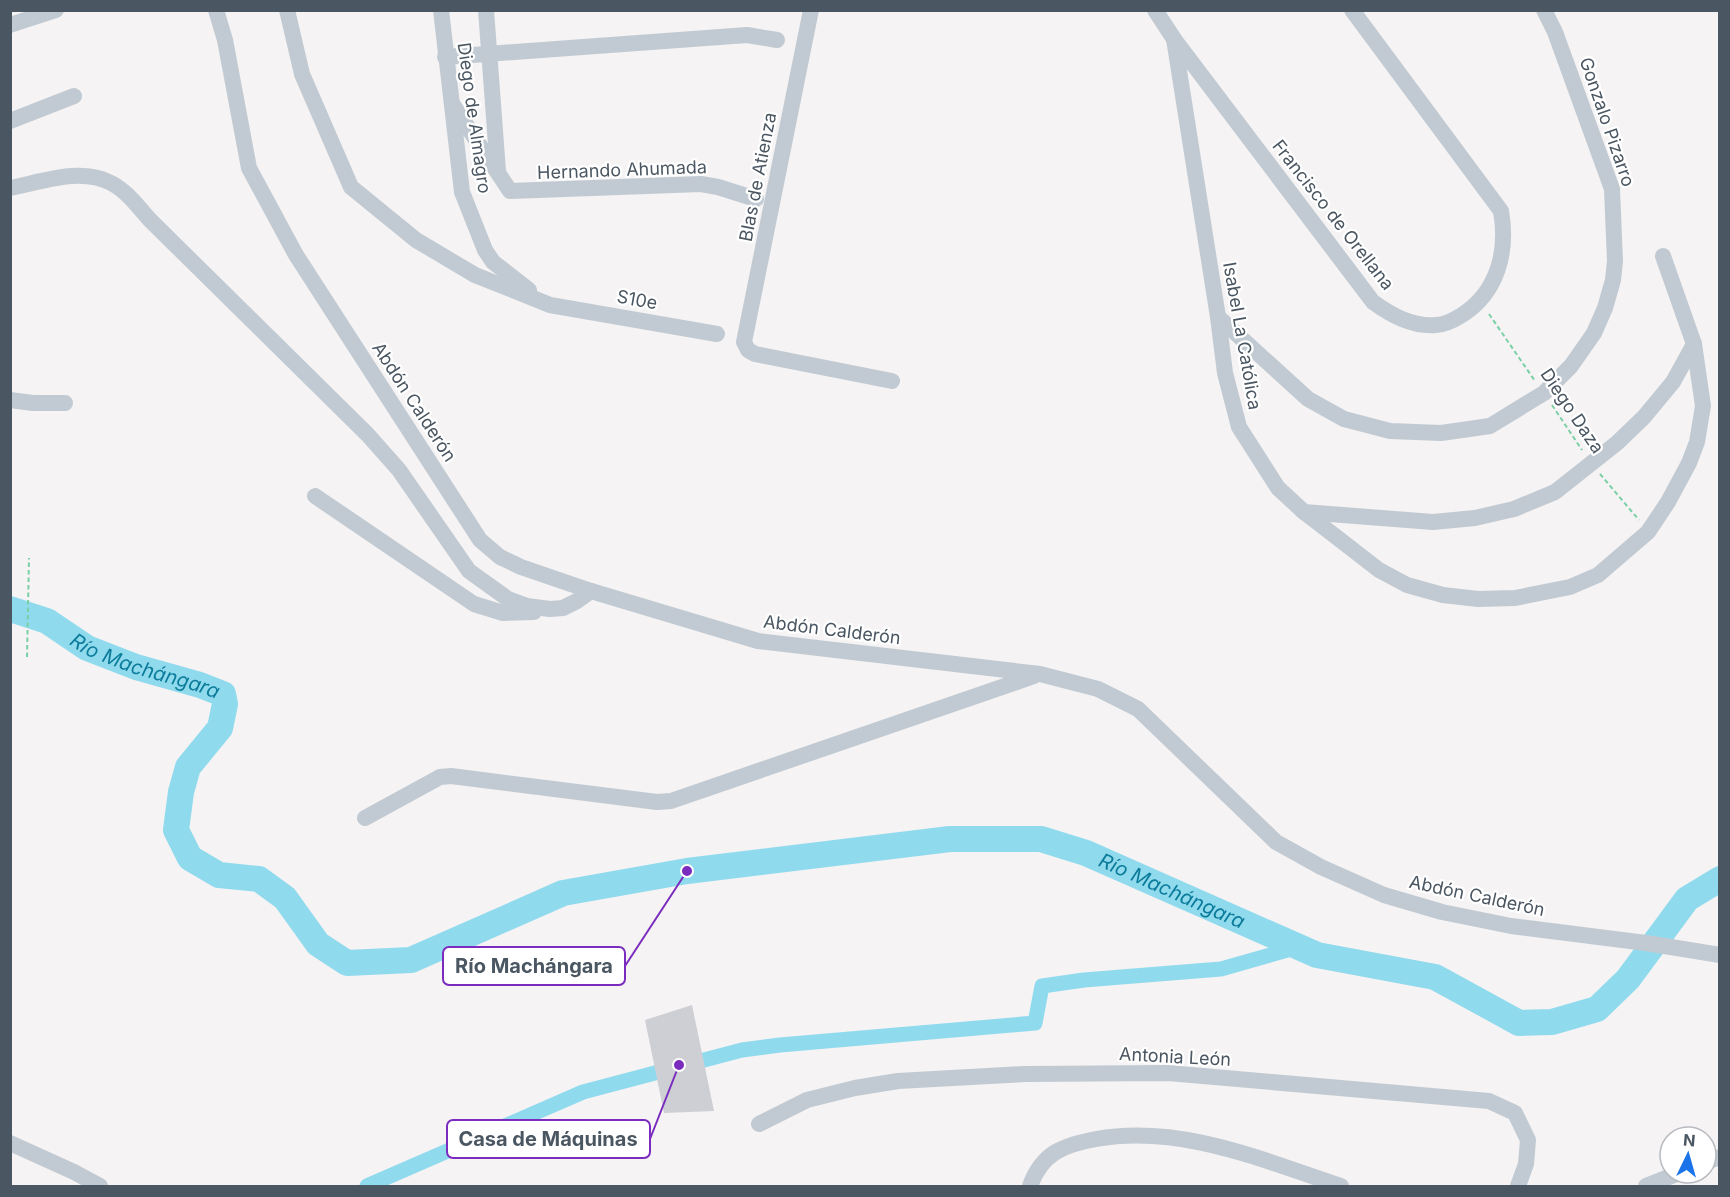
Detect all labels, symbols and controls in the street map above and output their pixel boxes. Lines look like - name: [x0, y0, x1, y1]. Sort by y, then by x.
- street label: Diego de Almagro: [454, 41, 495, 195]
- street label: Gonzalo Pizarro: [1576, 54, 1639, 189]
- street label: Blas de Atienza: [735, 111, 780, 243]
- street label: Francisco de Orellana: [1268, 135, 1399, 294]
- street label: Hernando Ahumada: [537, 156, 707, 183]
- street label: Isabel La Católica: [1219, 260, 1266, 411]
- street label: S10e: [615, 286, 659, 313]
- street label: Abdón Calderón: [368, 338, 461, 465]
- street label: Diego Daza: [1536, 364, 1608, 457]
- street label: Abdón Calderón: [762, 611, 902, 648]
- water label: Río Machángara: [66, 628, 223, 704]
- water label: Río Machángara: [1095, 848, 1249, 934]
- street label: Abdón Calderón: [1407, 871, 1547, 920]
- callout: Río Machángara: [443, 947, 625, 985]
- text: Río Machángara: [455, 954, 613, 978]
- street label: Antonia León: [1119, 1043, 1231, 1070]
- callout: Casa de Máquinas: [447, 1120, 650, 1158]
- north arrow: [1658, 1125, 1718, 1185]
- text: Casa de Máquinas: [458, 1127, 638, 1151]
- text: N: [1682, 1130, 1696, 1151]

